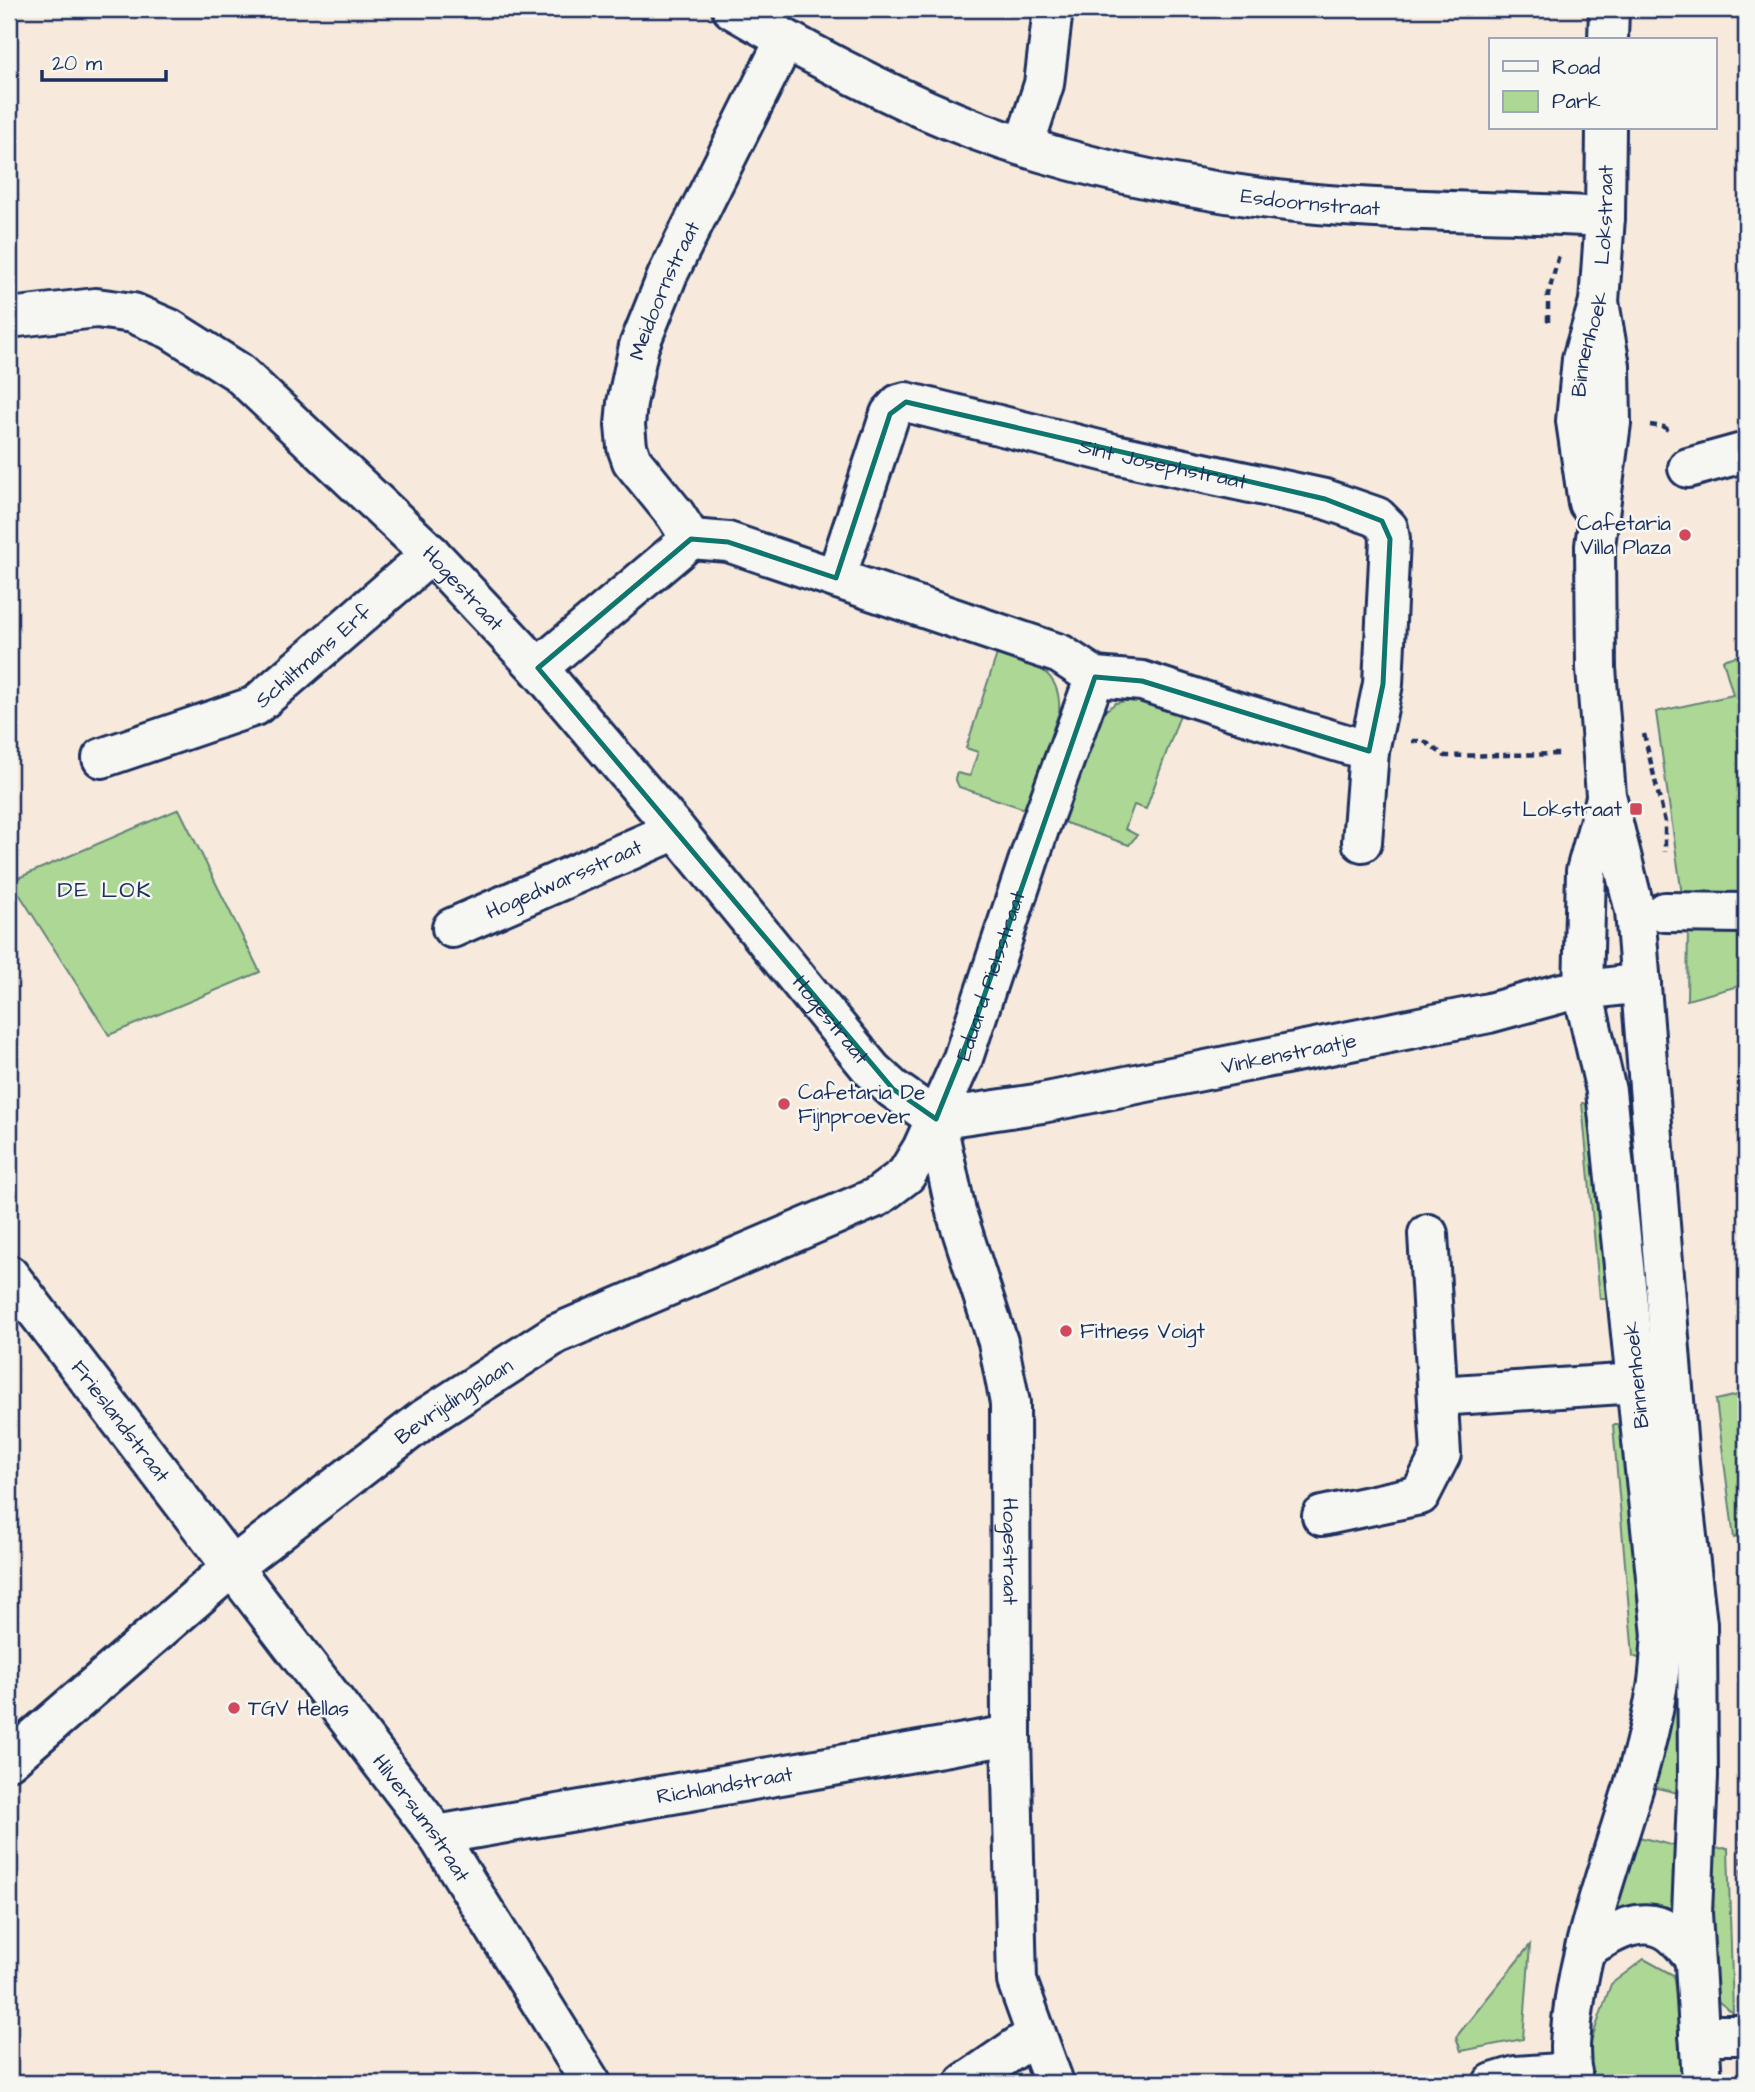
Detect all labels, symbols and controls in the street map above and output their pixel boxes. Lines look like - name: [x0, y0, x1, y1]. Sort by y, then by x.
- scale bar: [42, 38, 166, 82]
- legend: [1489, 38, 1716, 130]
- text: 20 m: [52, 49, 103, 78]
- text: Road: [1552, 53, 1600, 82]
- text: Park: [1552, 87, 1601, 116]
- street label: Lokstraat: [1588, 164, 1621, 266]
- street label: Esdoornstraat: [1239, 181, 1381, 223]
- street label: Meidoornstraat: [622, 216, 707, 363]
- street label: Binnenhoek: [1564, 291, 1615, 398]
- street label: Sint Josephstraat: [1076, 432, 1250, 497]
- place label: Cafetaria Villa Plaza: [1577, 509, 1671, 562]
- marker: Cafetaria Villa Plaza: [1677, 527, 1693, 543]
- street label: Hogestraat: [416, 539, 510, 638]
- street label: Schiltmans Erf: [249, 598, 378, 715]
- place label: Lokstraat: [1522, 795, 1623, 824]
- marker: Lokstraat: [1628, 801, 1644, 817]
- street label: Hogedwarsstraat: [481, 832, 647, 926]
- district label: DE LOK: [58, 874, 153, 906]
- street label: Eduard Pielsstraat: [949, 886, 1033, 1065]
- street label: Hogestraat: [785, 969, 876, 1071]
- street label: Vinkenstraatje: [1219, 1026, 1359, 1082]
- place label: Cafetaria De Fijnproever: [798, 1078, 925, 1132]
- marker: Cafetaria De Fijnproever: [776, 1096, 792, 1112]
- place label: Fitness Voigt: [1080, 1317, 1206, 1348]
- street label: Binnenhoek: [1616, 1320, 1657, 1430]
- marker: Fitness Voigt: [1058, 1323, 1074, 1339]
- street label: Bevrijdingslaan: [389, 1351, 519, 1451]
- street label: Frieslandstraat: [64, 1354, 177, 1489]
- street label: Hogestraat: [993, 1498, 1025, 1606]
- place label: TGV Hellas: [248, 1694, 349, 1723]
- marker: TGV Hellas: [226, 1700, 242, 1716]
- street label: Hilversumstraat: [365, 1748, 477, 1888]
- street label: Richlandstraat: [654, 1759, 796, 1811]

